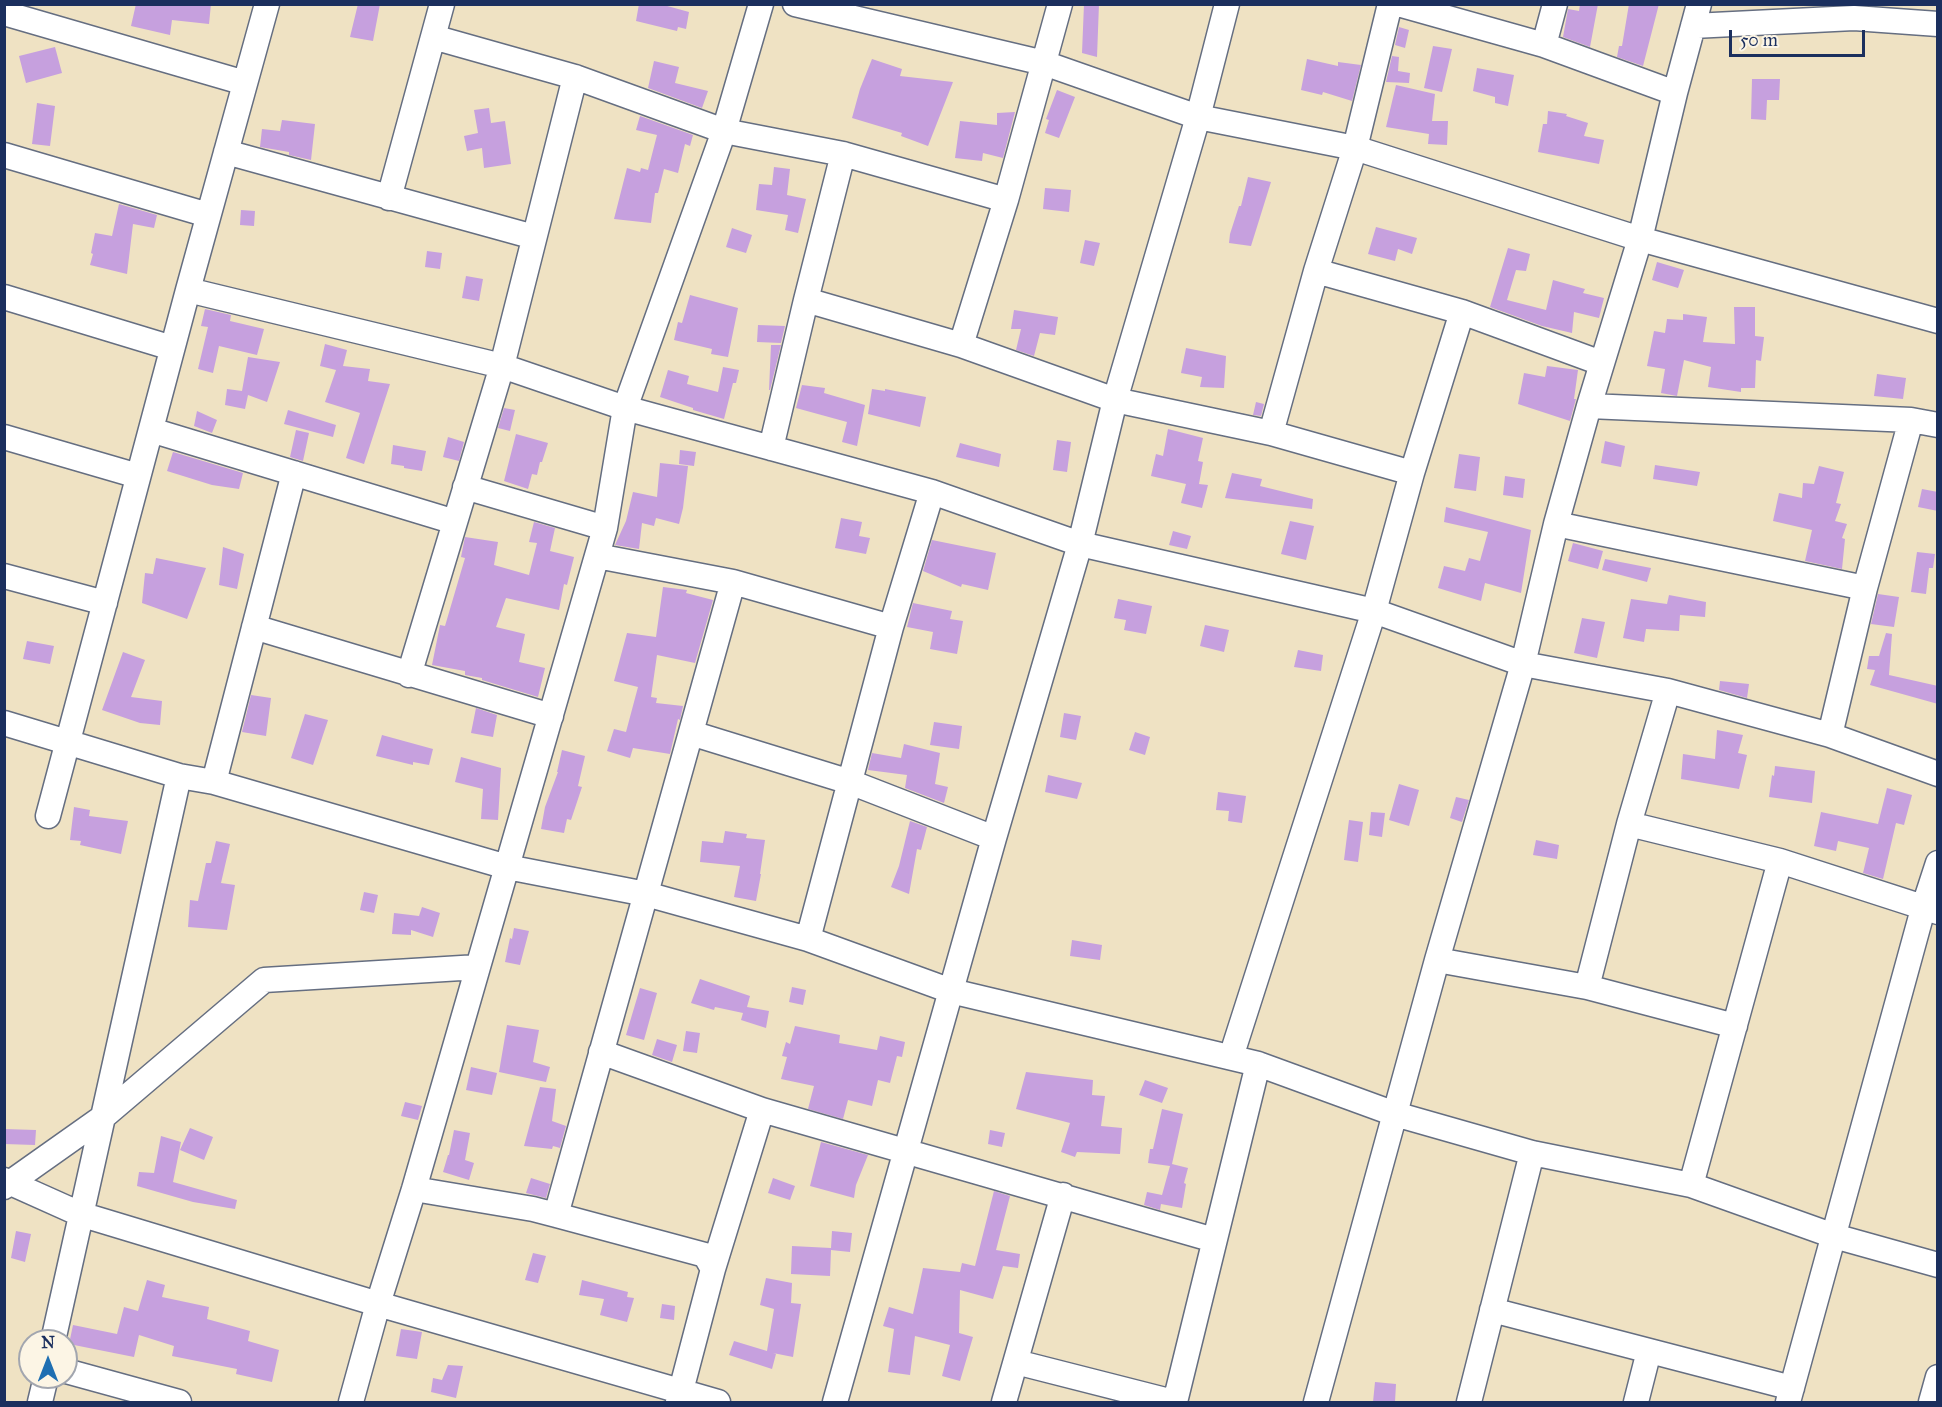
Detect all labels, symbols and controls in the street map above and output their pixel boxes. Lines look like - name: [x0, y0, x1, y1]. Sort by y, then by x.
- scale bar: [1732, 18, 1868, 56]
- text: 50 m: [1740, 29, 1778, 51]
- north arrow: [18, 1329, 78, 1389]
- text: N: [41, 1333, 55, 1352]

